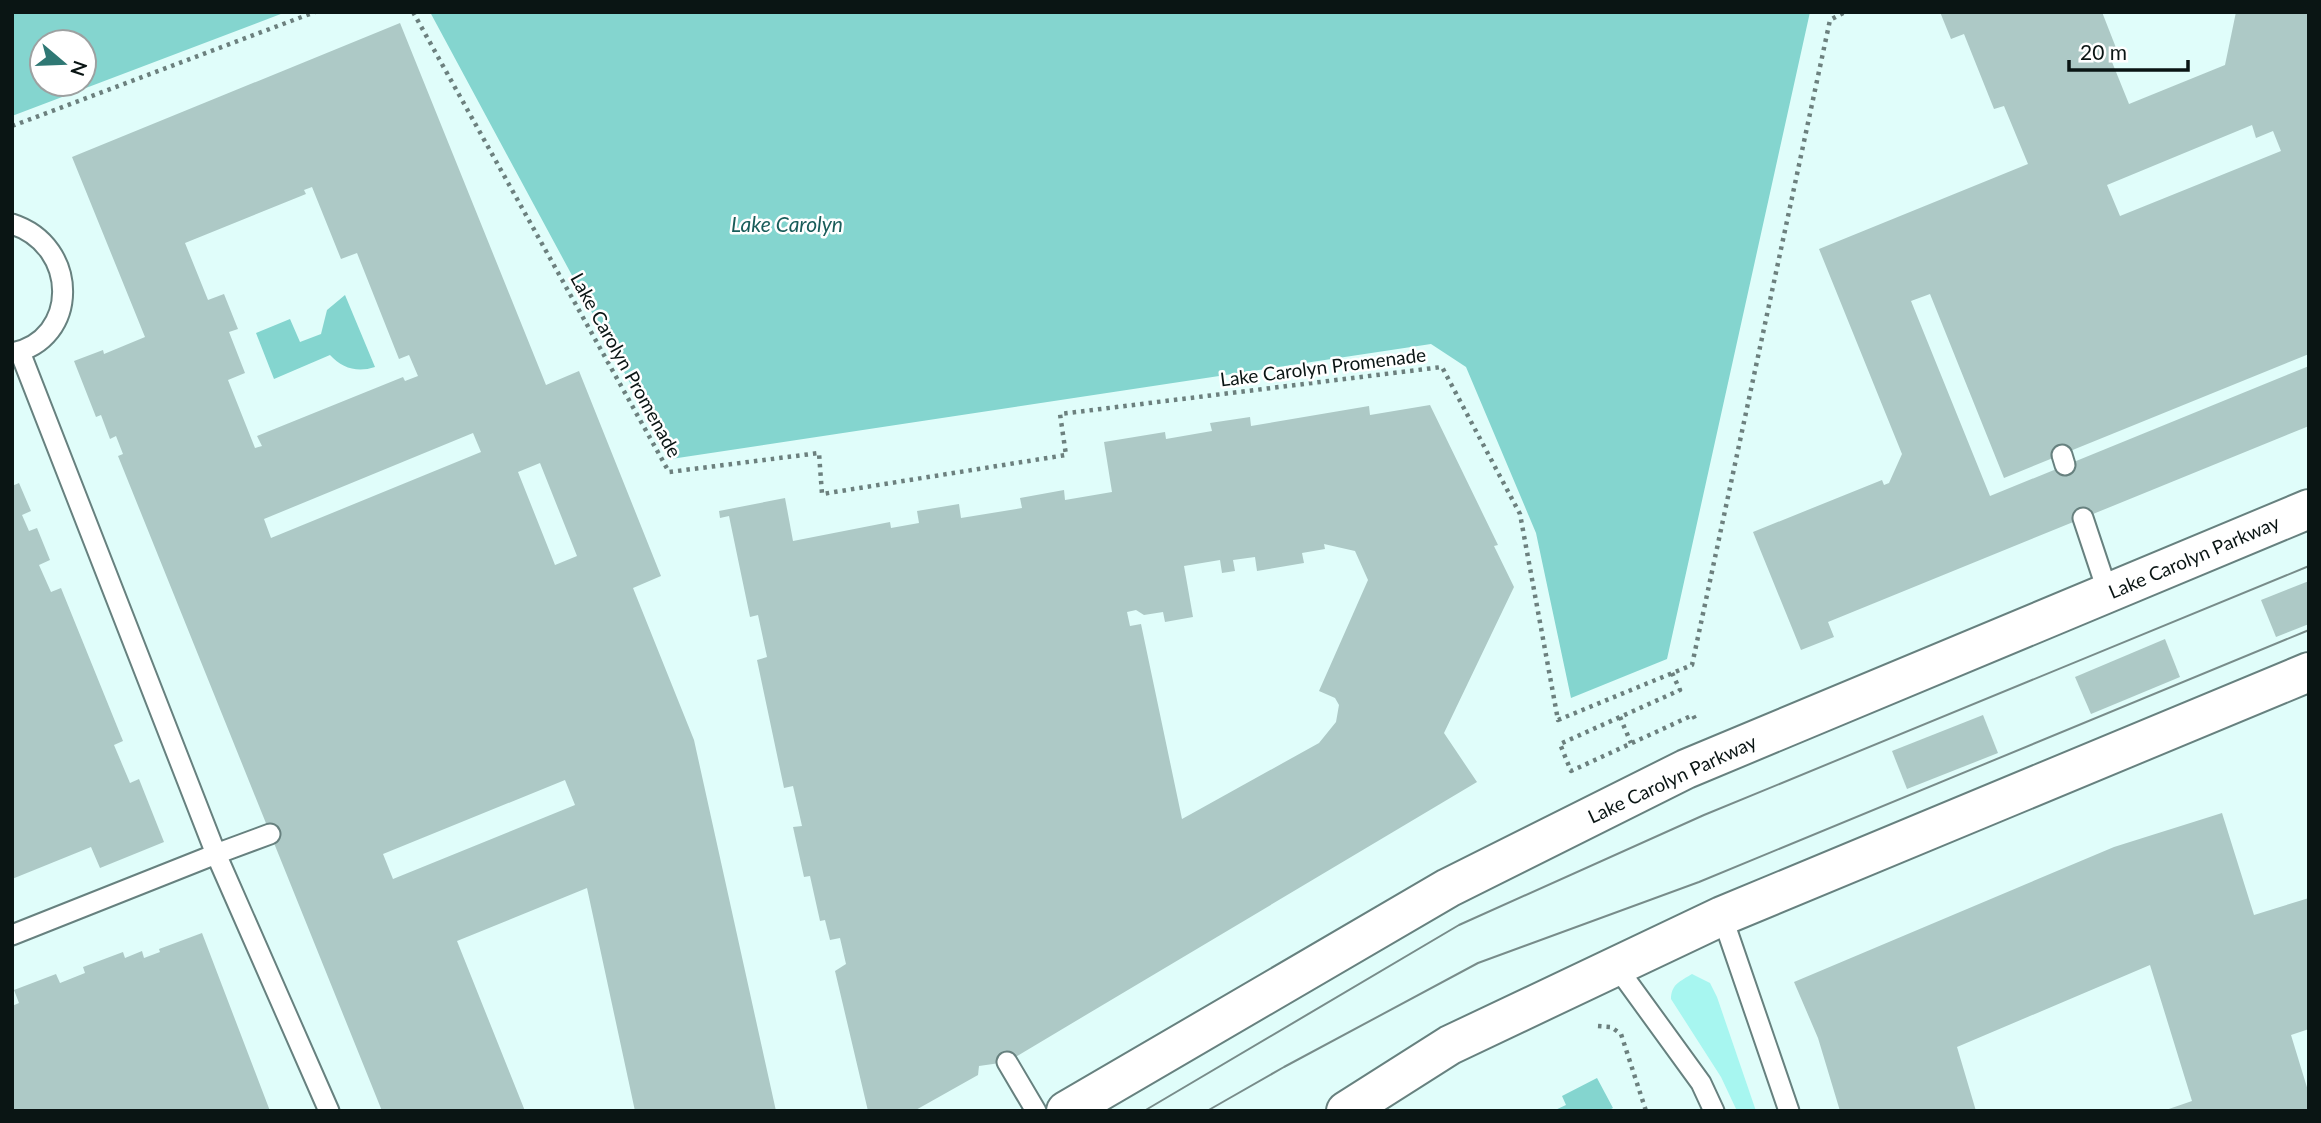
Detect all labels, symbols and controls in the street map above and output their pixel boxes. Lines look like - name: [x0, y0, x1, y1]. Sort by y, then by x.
- north arrow: [28, 28, 98, 98]
- scale bar: [2069, 28, 2188, 72]
- text: 20 m: [2080, 39, 2127, 64]
- text: N: [66, 58, 93, 79]
- water label: Lake Carolyn: [731, 211, 843, 236]
- street label: Lake Carolyn Promenade: [566, 269, 687, 461]
- street label: Lake Carolyn Promenade: [1219, 342, 1427, 391]
- street label: Lake Carolyn Parkway: [2105, 510, 2283, 603]
- street label: Lake Carolyn Parkway: [1584, 729, 1760, 828]

